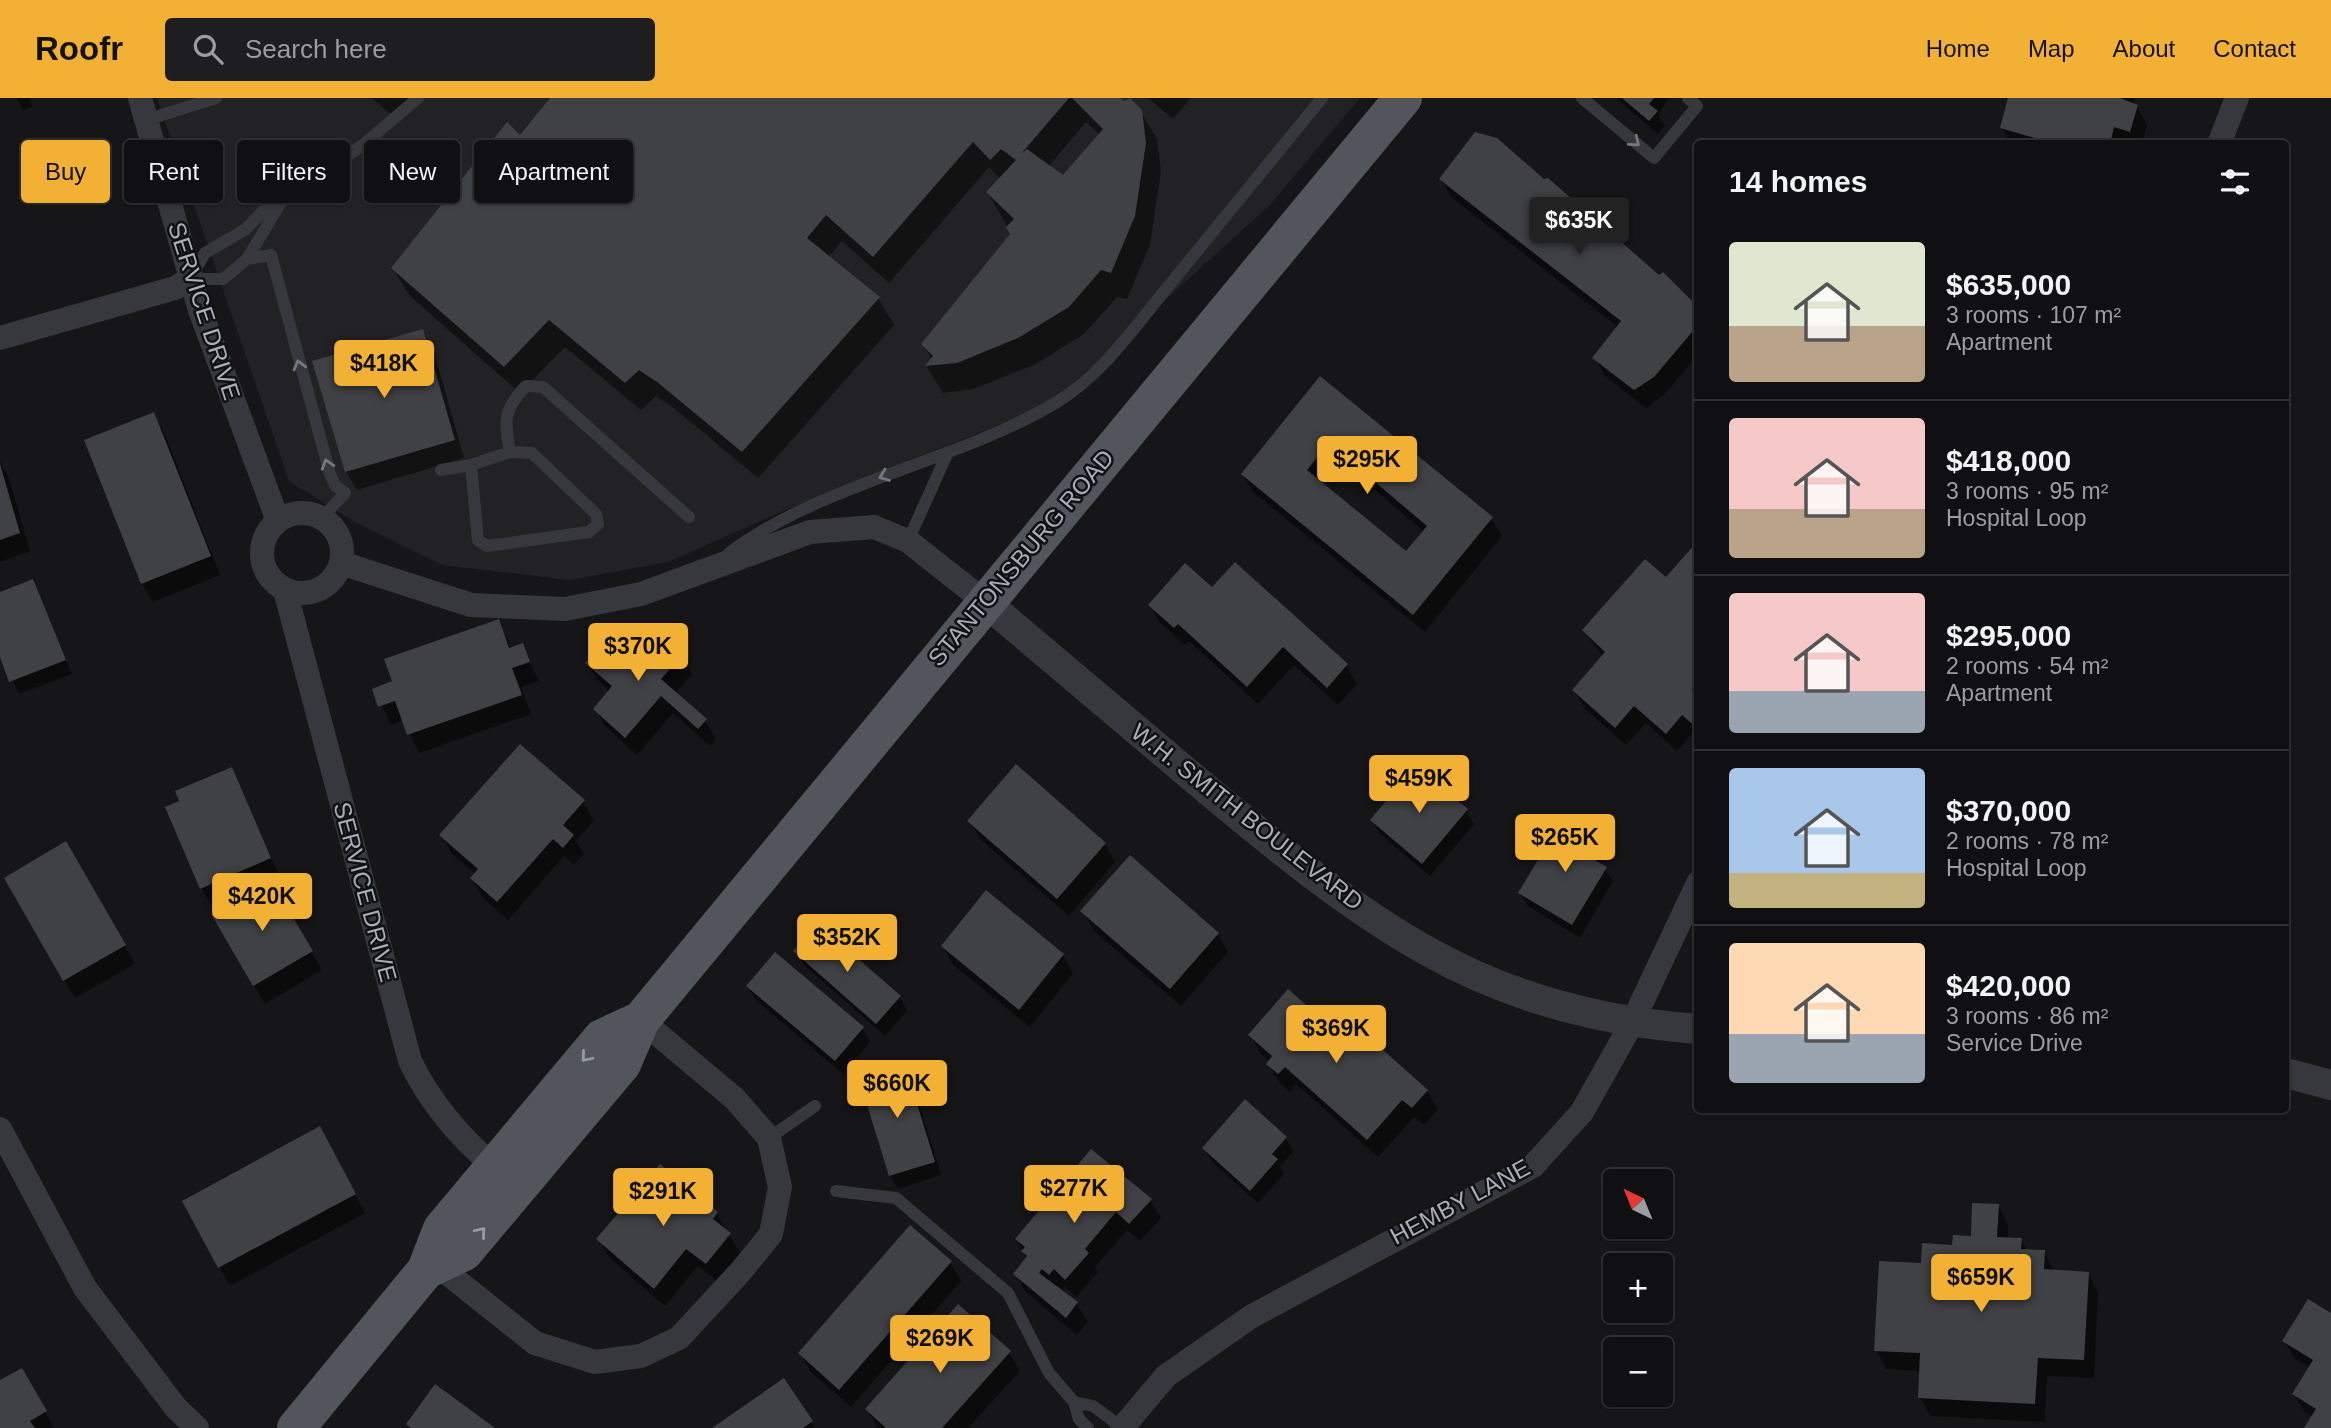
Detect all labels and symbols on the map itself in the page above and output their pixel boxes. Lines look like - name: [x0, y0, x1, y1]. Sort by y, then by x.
- one-way arrow: [1626, 134, 1639, 146]
- pin: $635K: [1530, 198, 1628, 257]
- street label: SERVICE DRIVE: [163, 219, 246, 403]
- pin: $418K: [335, 341, 433, 400]
- one-way arrow: [293, 359, 307, 371]
- pin: $295K: [1318, 436, 1416, 496]
- street label: STANTONSBURG ROAD: [922, 444, 1119, 671]
- one-way arrow: [321, 459, 336, 471]
- one-way arrow: [878, 468, 890, 482]
- pin: $370K: [589, 624, 687, 683]
- street label: W.H. SMITH BOULEVARD: [1126, 718, 1368, 915]
- pin: $459K: [1370, 756, 1468, 815]
- street label: SERVICE DRIVE: [329, 799, 402, 985]
- pin: $265K: [1516, 814, 1614, 874]
- pin: $420K: [213, 874, 311, 933]
- pin: $352K: [798, 914, 896, 974]
- pin: $369K: [1287, 1006, 1385, 1065]
- one-way arrow: [582, 1049, 594, 1062]
- pin: $660K: [848, 1060, 946, 1120]
- street label: HEMBY LANE: [1385, 1153, 1534, 1250]
- pin: $277K: [1025, 1166, 1123, 1225]
- pin: $291K: [614, 1168, 712, 1228]
- north arrow: [1603, 1169, 1673, 1239]
- one-way arrow: [472, 1227, 485, 1239]
- pin: $659K: [1932, 1254, 2030, 1314]
- pin: $269K: [891, 1316, 989, 1375]

